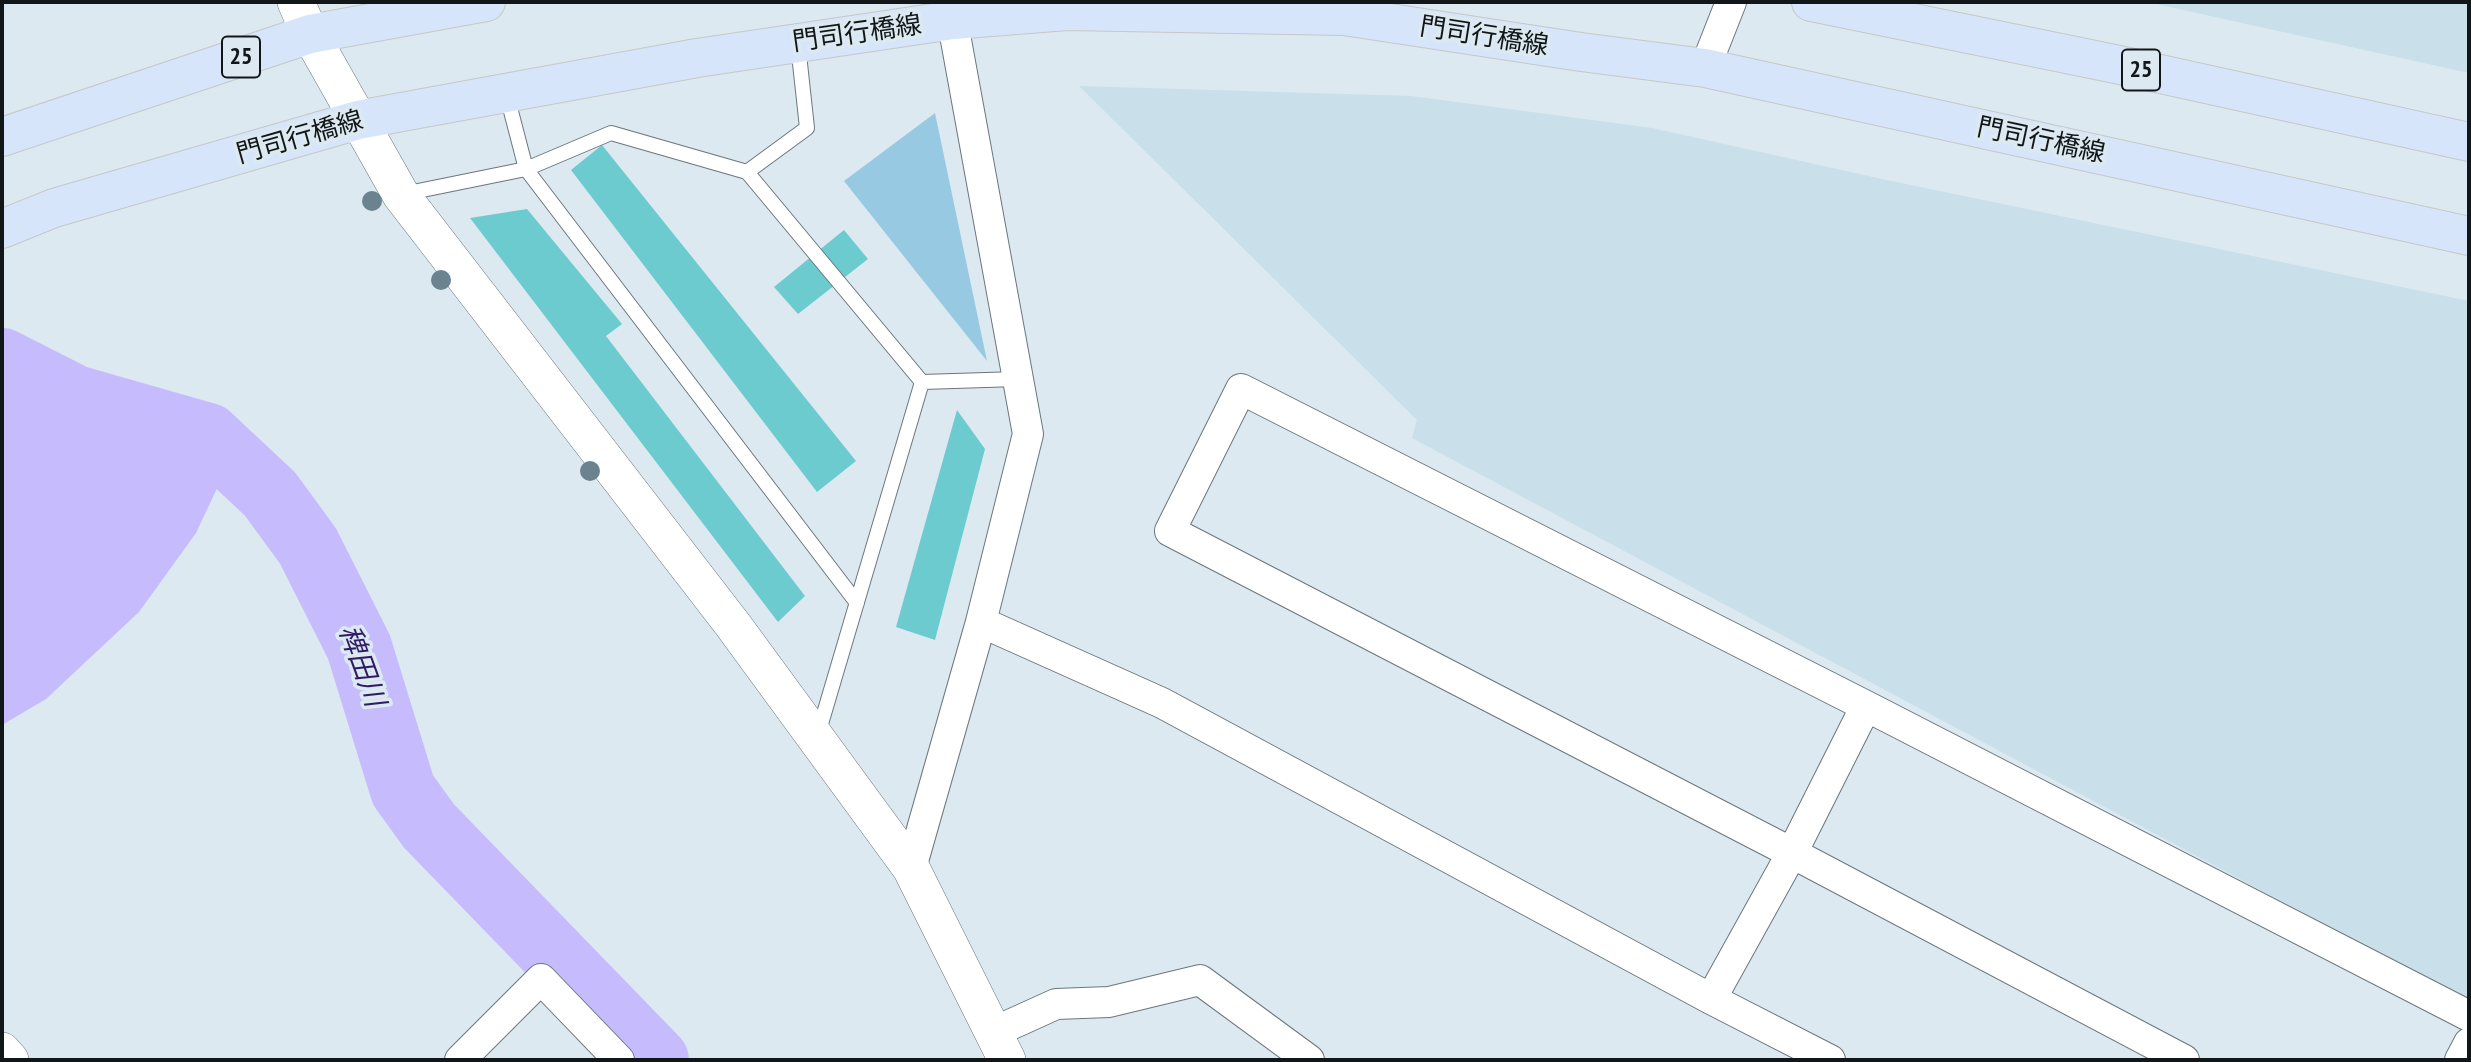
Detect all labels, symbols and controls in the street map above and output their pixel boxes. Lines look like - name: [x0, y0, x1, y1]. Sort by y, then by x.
- street label: 門司行橋線: [790, 10, 924, 58]
- street label: 門司行橋線: [1417, 11, 1551, 63]
- road number: 25: [222, 36, 260, 78]
- road number: 25: [2122, 50, 2160, 90]
- street label: 門司行橋線: [233, 105, 367, 171]
- street label: 門司行橋線: [1974, 112, 2108, 170]
- water label: 稗田川: [331, 621, 391, 711]

